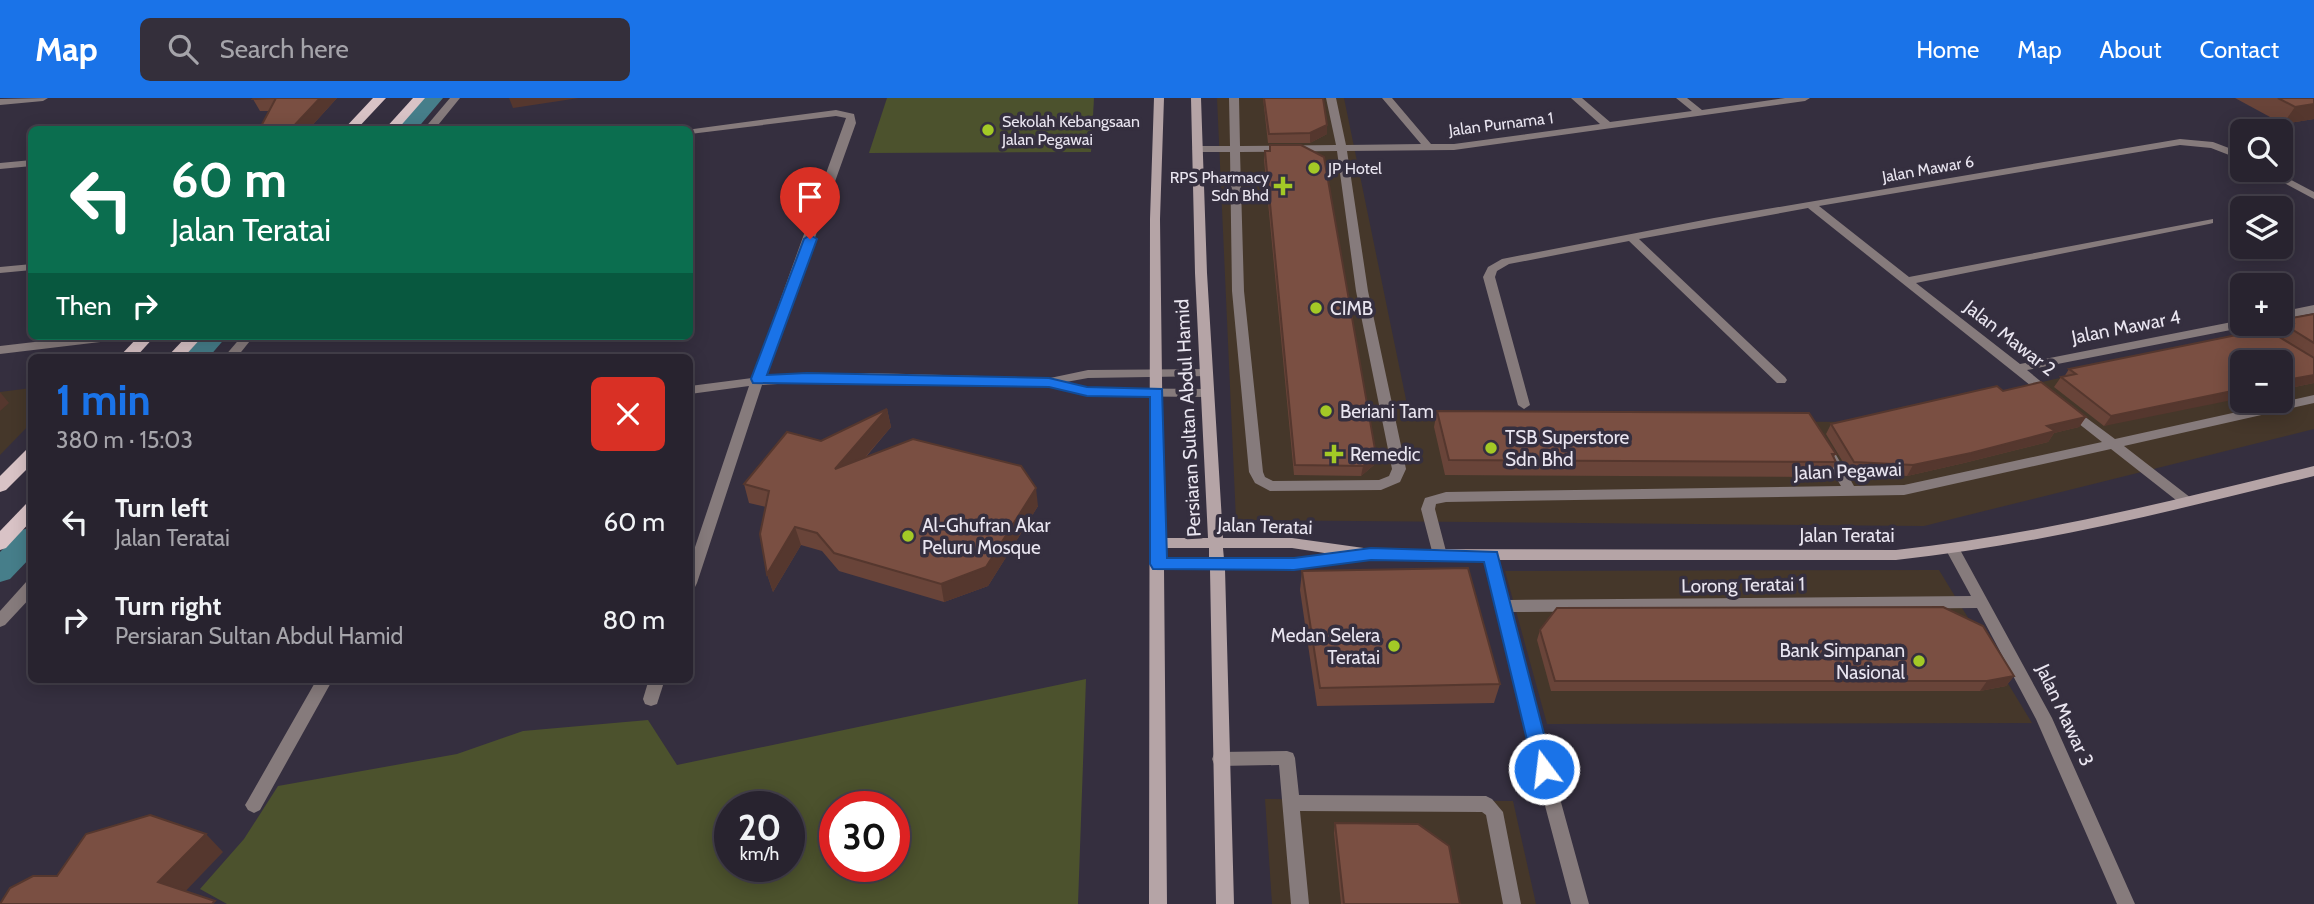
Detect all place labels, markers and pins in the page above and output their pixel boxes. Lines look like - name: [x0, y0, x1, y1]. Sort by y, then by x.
- place label: Sekolah Kebangsaan Jalan Pegawai: [1001, 112, 1140, 149]
- marker: Sekolah Kebangsaan Jalan Pegawai: [980, 122, 996, 138]
- place label: JP Hotel: [1327, 159, 1382, 178]
- marker: JP Hotel: [1306, 160, 1322, 176]
- pin: [780, 167, 840, 239]
- place label: RPS Pharmacy Sdn Bhd: [1170, 168, 1269, 205]
- marker: RPS Pharmacy Sdn Bhd: [1275, 178, 1291, 194]
- place label: CIMB: [1330, 297, 1373, 320]
- marker: CIMB: [1308, 300, 1324, 316]
- place label: Beriani Tam: [1340, 400, 1434, 423]
- marker: Beriani Tam: [1318, 403, 1334, 419]
- place label: TSB Superstore Sdn Bhd: [1505, 426, 1629, 471]
- marker: TSB Superstore Sdn Bhd: [1483, 440, 1499, 456]
- place label: Remedic: [1350, 443, 1421, 466]
- marker: Remedic: [1324, 444, 1344, 464]
- place label: Al-Ghufran Akar Peluru Mosque: [922, 514, 1050, 559]
- marker: Al-Ghufran Akar Peluru Mosque: [900, 528, 916, 544]
- place label: Medan Selera Teratai: [1271, 624, 1380, 669]
- marker: Medan Selera Teratai: [1386, 638, 1402, 654]
- place label: Bank Simpanan Nasional: [1779, 639, 1906, 684]
- marker: Bank Simpanan Nasional: [1911, 653, 1927, 669]

